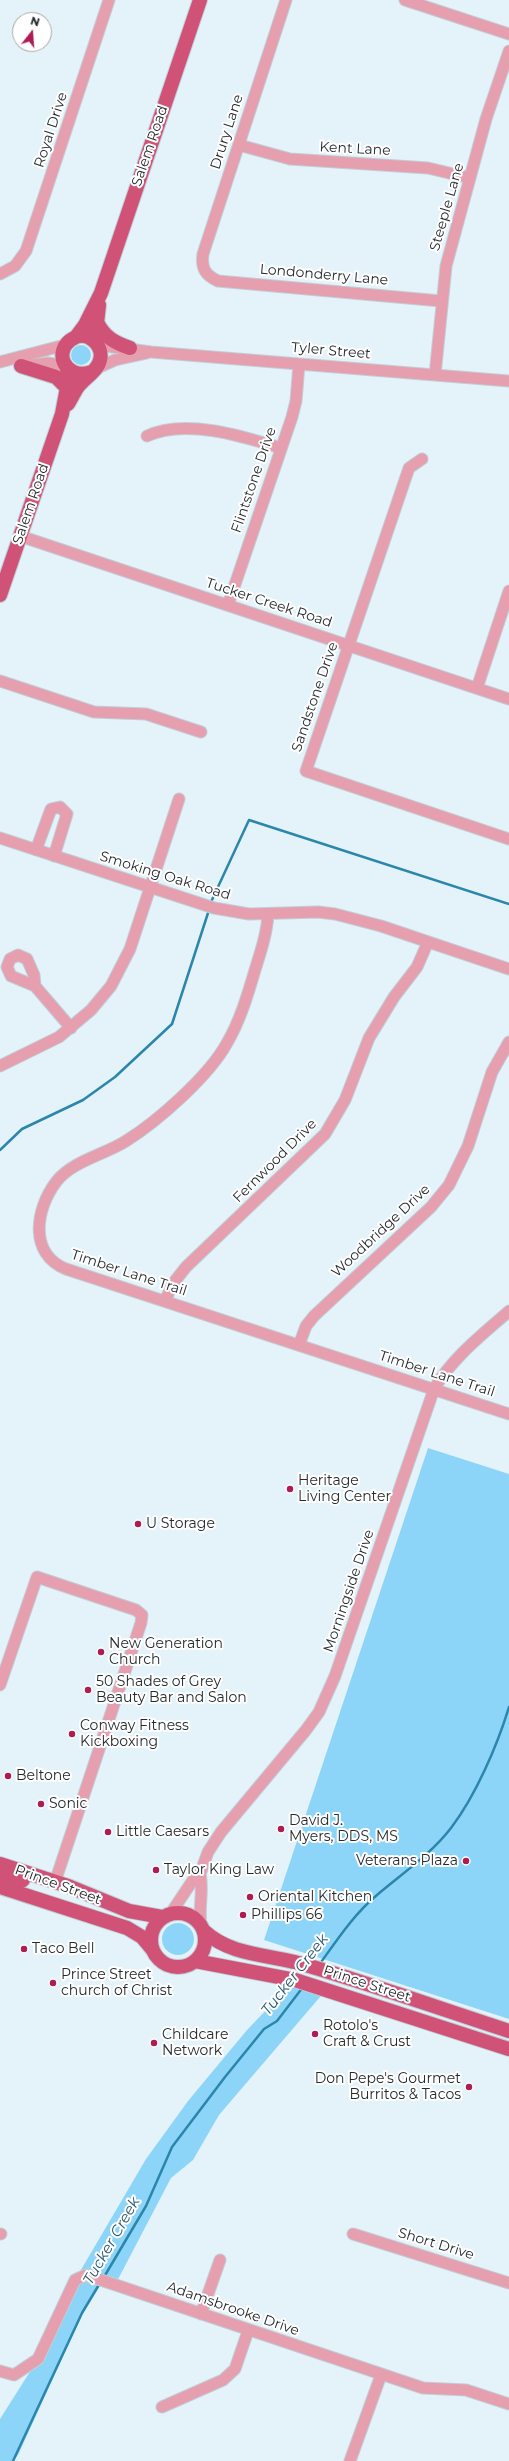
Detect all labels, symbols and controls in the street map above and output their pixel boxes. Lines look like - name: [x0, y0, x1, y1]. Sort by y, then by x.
- north arrow: [12, 12, 52, 52]
- text: N: [29, 13, 42, 29]
- street label: Royal Drive: [31, 90, 71, 170]
- street label: Drury Lane: [207, 92, 247, 172]
- street label: Salem Road: [128, 103, 172, 189]
- street label: Kent Lane: [319, 139, 391, 159]
- street label: Steeple Lane: [426, 161, 468, 253]
- street label: Londonderry Lane: [259, 261, 389, 289]
- street label: Tyler Street: [291, 339, 371, 363]
- street label: Flintstone Drive: [228, 425, 280, 535]
- street label: Salem Road: [9, 461, 53, 547]
- street label: Tucker Creek Road: [204, 575, 334, 631]
- street label: Sandstone Drive: [288, 640, 342, 754]
- street label: Smoking Oak Road: [98, 848, 232, 904]
- street label: Fernwood Drive: [230, 1116, 320, 1206]
- street label: Woodbridge Drive: [328, 1181, 434, 1281]
- street label: Timber Lane Trail: [69, 1246, 189, 1300]
- street label: Timber Lane Trail: [377, 1347, 497, 1401]
- place label: Heritage Living Center: [298, 1473, 391, 1506]
- marker: Heritage Living Center: [285, 1484, 295, 1494]
- place label: U Storage: [146, 1516, 215, 1532]
- marker: U Storage: [133, 1519, 143, 1529]
- street label: Morningside Drive: [320, 1527, 378, 1655]
- place label: New Generation Church: [109, 1636, 223, 1668]
- marker: New Generation Church: [96, 1647, 106, 1657]
- place label: 50 Shades of Grey Beauty Bar and Salon: [96, 1674, 247, 1706]
- marker: 50 Shades of Grey Beauty Bar and Salon: [83, 1685, 93, 1695]
- place label: Conway Fitness Kickboxing: [80, 1718, 189, 1750]
- marker: Conway Fitness Kickboxing: [67, 1729, 77, 1739]
- place label: Beltone: [16, 1768, 71, 1784]
- marker: Beltone: [3, 1771, 13, 1781]
- place label: Sonic: [49, 1796, 87, 1812]
- marker: Sonic: [36, 1799, 46, 1809]
- place label: David J. Myers, DDS, MS: [289, 1813, 398, 1846]
- place label: Little Caesars: [116, 1824, 209, 1840]
- marker: David J. Myers, DDS, MS: [276, 1824, 286, 1834]
- marker: Little Caesars: [103, 1827, 113, 1837]
- place label: Veterans Plaza: [356, 1853, 458, 1869]
- marker: Veterans Plaza: [461, 1856, 471, 1866]
- street label: Prince Street: [13, 1862, 103, 1908]
- place label: Taylor King Law: [164, 1862, 274, 1878]
- marker: Taylor King Law: [151, 1865, 161, 1875]
- place label: Oriental Kitchen: [258, 1889, 372, 1905]
- marker: Oriental Kitchen: [245, 1892, 255, 1902]
- place label: Phillips 66: [251, 1907, 323, 1923]
- marker: Phillips 66: [238, 1910, 248, 1920]
- water label: Tucker Creek: [258, 1931, 332, 2019]
- place label: Taco Bell: [32, 1941, 95, 1957]
- marker: Taco Bell: [19, 1944, 29, 1954]
- street label: Prince Street: [321, 1962, 413, 2006]
- place label: Prince Street church of Christ: [61, 1967, 172, 2000]
- marker: Prince Street church of Christ: [48, 1978, 58, 1988]
- place label: Rotolo's Craft & Crust: [323, 2018, 411, 2050]
- place label: Childcare Network: [162, 2027, 228, 2060]
- marker: Rotolo's Craft & Crust: [310, 2029, 320, 2039]
- marker: Childcare Network: [149, 2038, 159, 2048]
- place label: Don Pepe's Gourmet Burritos & Tacos: [315, 2071, 461, 2104]
- marker: Don Pepe's Gourmet Burritos & Tacos: [464, 2082, 474, 2092]
- water label: Tucker Creek: [80, 2194, 144, 2288]
- street label: Short Drive: [396, 2224, 476, 2264]
- street label: Adamsbrooke Drive: [165, 2278, 301, 2340]

